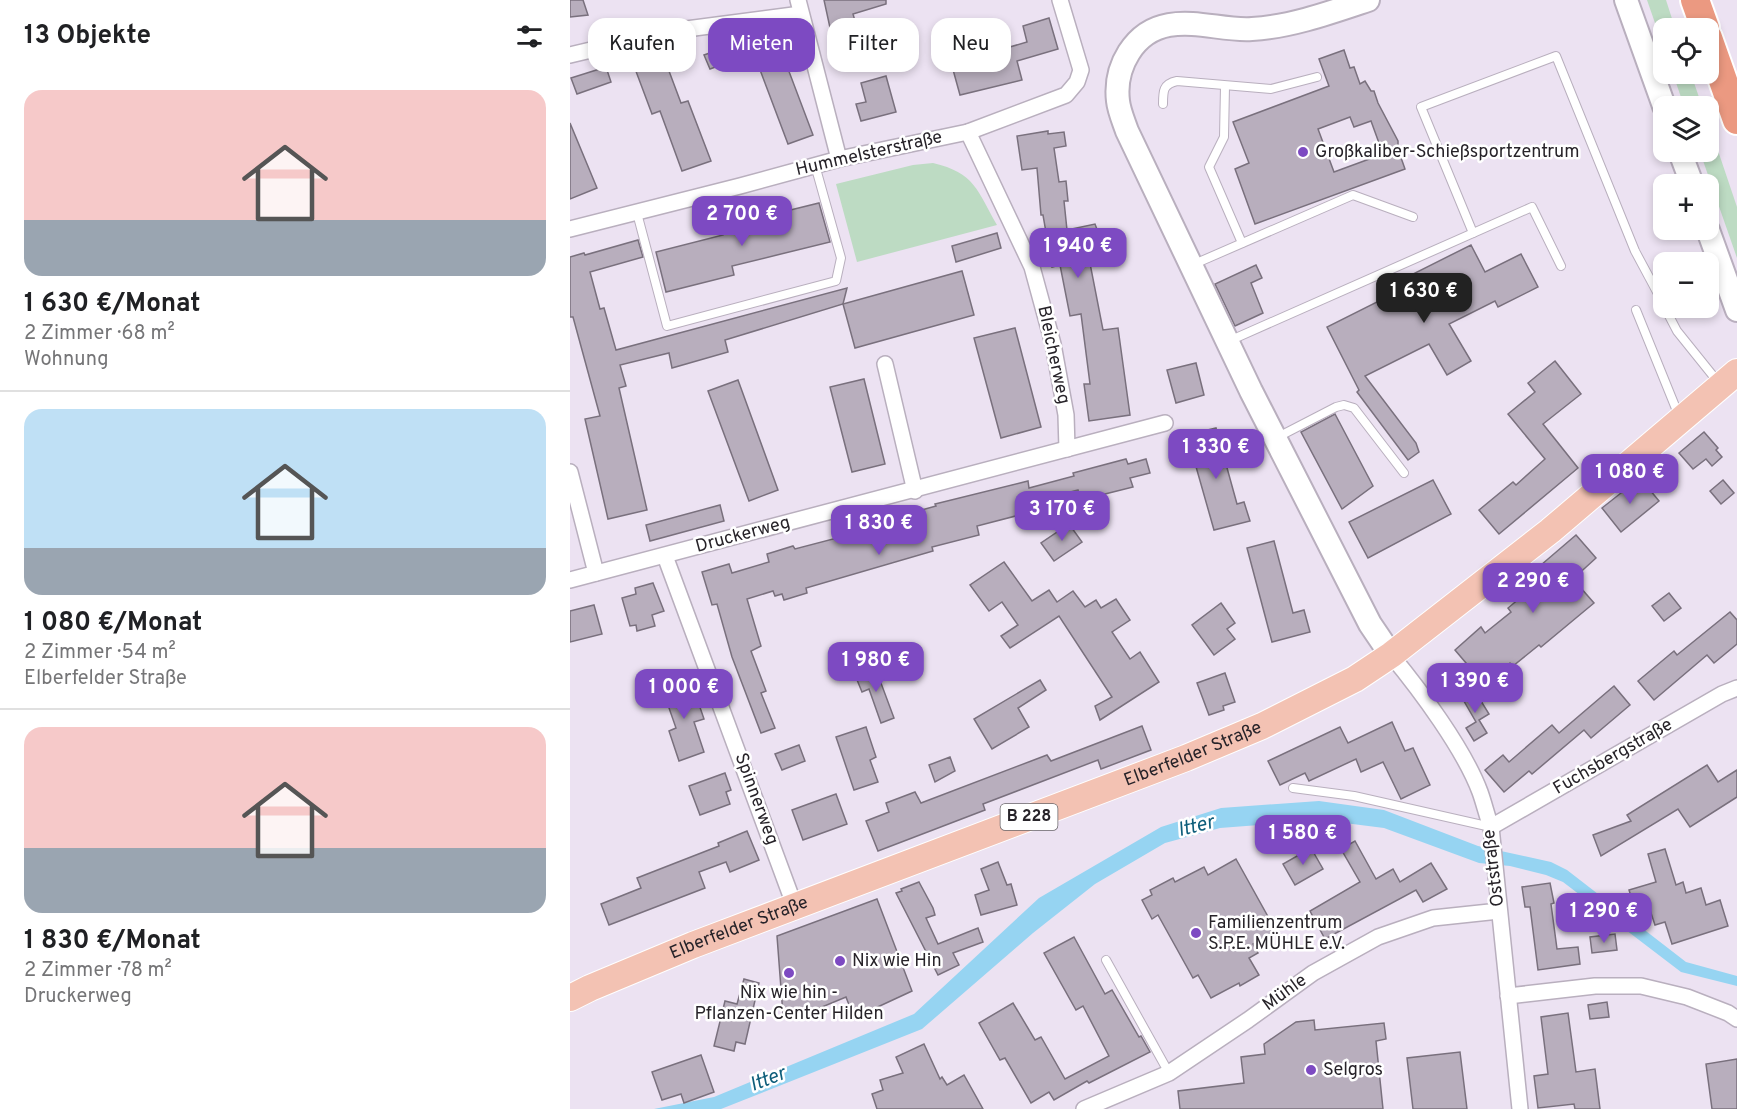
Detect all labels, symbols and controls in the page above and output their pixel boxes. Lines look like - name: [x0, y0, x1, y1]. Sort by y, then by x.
- chip: Kaufen: [588, 18, 696, 72]
- chip: Mieten: [708, 18, 815, 72]
- chip: Filter: [827, 18, 919, 72]
- chip: Neu: [931, 18, 1011, 72]
- map controls: [1653, 18, 1719, 318]
- button: locate: [1653, 18, 1719, 84]
- text: 13 Objekte: [24, 20, 151, 53]
- icon: filters: [513, 20, 546, 53]
- button: layers: [1653, 96, 1719, 162]
- street label: Hummelsterstraße: [793, 126, 945, 182]
- icon: home: [231, 129, 339, 237]
- place label: Großkaliber-Schießsportzentrum: [1315, 141, 1580, 164]
- marker: Großkaliber-Schießsportzentrum: [1296, 145, 1310, 159]
- button: +: [1653, 174, 1719, 240]
- pin: 2 700 €: [687, 196, 797, 247]
- text: 2 700 €: [706, 202, 778, 228]
- pin: 1 940 €: [1023, 228, 1133, 279]
- text: 1 940 €: [1044, 234, 1113, 260]
- button: −: [1653, 252, 1719, 318]
- pin: 1 630 €: [1369, 273, 1479, 324]
- text: 1 630 €: [1390, 279, 1458, 305]
- text: 1 630 €/Monat: [24, 288, 200, 321]
- street label: Bleicherweg: [1031, 304, 1075, 406]
- text: 2 Zimmer · 68 m²: [24, 321, 175, 347]
- text: Wohnung: [24, 347, 109, 373]
- pin: 1 330 €: [1161, 429, 1271, 480]
- text: 1 330 €: [1182, 435, 1250, 461]
- icon: home: [231, 448, 339, 556]
- pin: 1 080 €: [1575, 454, 1685, 505]
- text: 1 080 €: [1595, 460, 1665, 486]
- pin: 3 170 €: [1007, 491, 1117, 542]
- text: 3 170 €: [1029, 497, 1095, 523]
- pin: 1 830 €: [824, 505, 934, 556]
- street label: Druckerweg: [693, 511, 793, 559]
- text: 1 830 €: [845, 511, 913, 537]
- pin: 2 290 €: [1478, 563, 1588, 614]
- text: 2 290 €: [1497, 569, 1569, 595]
- text: 1 080 €/Monat: [24, 607, 202, 640]
- text: 2 Zimmer · 54 m²: [24, 640, 176, 666]
- pin: 1 980 €: [821, 642, 931, 693]
- text: 1 980 €: [842, 648, 910, 674]
- pin: 1 390 €: [1420, 663, 1530, 714]
- text: Elberfelder Straße: [24, 666, 187, 692]
- pin: 1 000 €: [629, 669, 739, 720]
- text: 1 390 €: [1441, 669, 1509, 695]
- text: 1 000 €: [649, 675, 719, 701]
- street label: Fuchsbergstraße: [1549, 714, 1677, 800]
- street label: Elberfelder Straße: [1121, 716, 1265, 792]
- street label: Spinnerweg: [729, 750, 783, 848]
- icon: home: [231, 766, 339, 874]
- road number: B 228: [1000, 804, 1058, 830]
- water label: Itter: [1175, 810, 1218, 844]
- pin: 1 580 €: [1248, 815, 1358, 866]
- text: 1 580 €: [1269, 821, 1337, 847]
- street label: Oststraße: [1478, 828, 1510, 908]
- street label: Elberfelder Straße: [666, 891, 811, 965]
- pin: 1 290 €: [1549, 893, 1659, 944]
- text: 1 290 €: [1570, 899, 1638, 925]
- place label: Familienzentrum S.P.E. MÜHLE e.V.: [1208, 912, 1345, 956]
- text: 1 830 €/Monat: [24, 925, 201, 958]
- marker: Familienzentrum S.P.E. MÜHLE e.V.: [1189, 926, 1203, 940]
- place label: Nix wie Hin: [852, 950, 942, 973]
- marker: Nix wie Hin: [833, 954, 847, 968]
- text: 2 Zimmer · 78 m²: [24, 958, 172, 984]
- marker: Nix wie hin - Pflanzen-Center Hilden: [782, 966, 796, 980]
- street label: Mühle: [1258, 969, 1312, 1017]
- place label: Nix wie hin - Pflanzen-Center Hilden: [694, 982, 884, 1026]
- text: Druckerweg: [24, 984, 132, 1010]
- place label: Selgros: [1323, 1059, 1383, 1082]
- water label: Itter: [746, 1061, 791, 1099]
- marker: Selgros: [1304, 1063, 1318, 1077]

